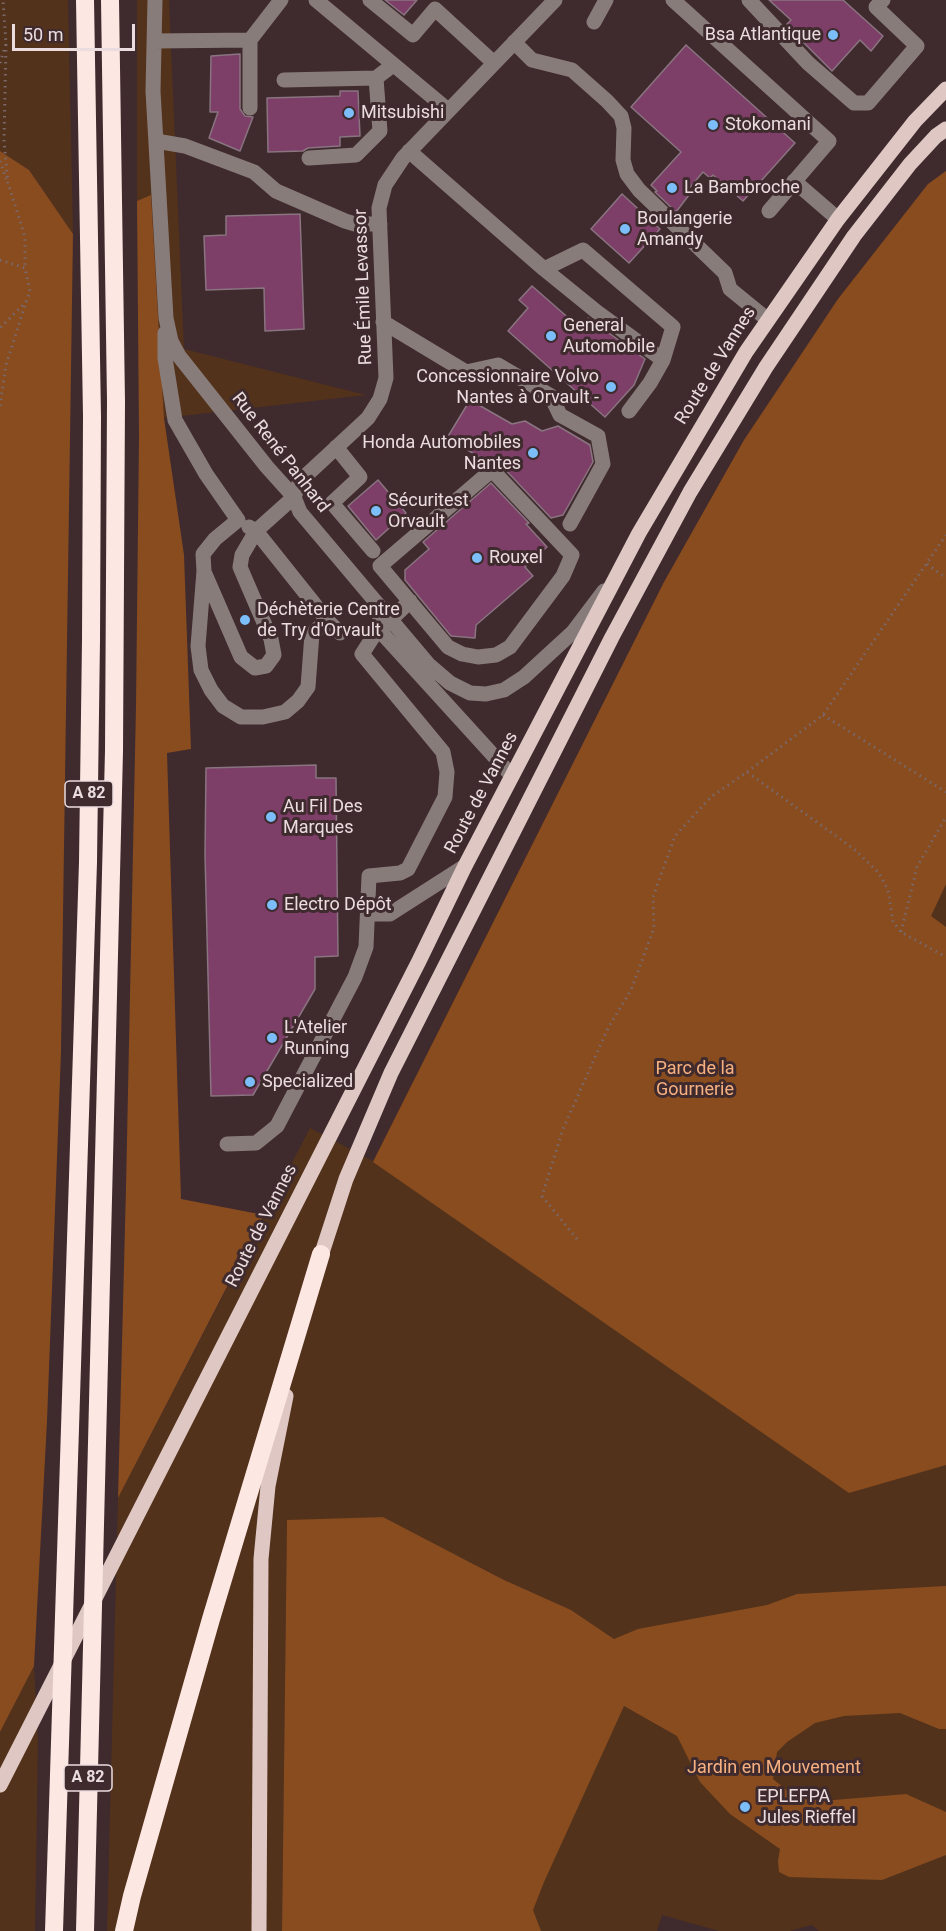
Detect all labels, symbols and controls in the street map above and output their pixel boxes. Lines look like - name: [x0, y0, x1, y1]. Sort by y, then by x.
- scale bar: [15, 12, 138, 50]
- text: 50 m: [23, 24, 63, 45]
- place label: Bsa Atlantique: [705, 24, 821, 46]
- marker: Bsa Atlantique: [826, 28, 840, 42]
- place label: Mitsubishi: [361, 102, 444, 124]
- marker: Mitsubishi: [342, 106, 356, 120]
- place label: Stokomani: [725, 114, 811, 136]
- marker: Stokomani: [706, 118, 720, 132]
- place label: La Bambroche: [684, 177, 800, 199]
- marker: La Bambroche: [665, 181, 679, 195]
- place label: Boulangerie Amandy: [637, 208, 732, 250]
- street label: Rue Émile Levassor: [350, 209, 378, 365]
- marker: Boulangerie Amandy: [618, 222, 632, 236]
- street label: Route de Vannes: [671, 303, 761, 429]
- place label: General Automobile: [563, 315, 655, 358]
- marker: General Automobile: [544, 329, 558, 343]
- place label: Concessionnaire Volvo Nantes à Orvault -: [416, 366, 599, 409]
- marker: Concessionnaire Volvo Nantes à Orvault -: [604, 380, 618, 394]
- street label: Rue René Panhard: [226, 389, 334, 517]
- place label: Honda Automobiles Nantes: [362, 432, 521, 474]
- marker: Honda Automobiles Nantes: [526, 446, 540, 460]
- place label: Sécuritest Orvault: [388, 490, 469, 532]
- marker: Sécuritest Orvault: [369, 504, 383, 518]
- place label: Rouxel: [489, 547, 543, 569]
- marker: Rouxel: [470, 551, 484, 565]
- place label: Déchèterie Centre de Try d'Orvault: [257, 599, 400, 642]
- marker: Déchèterie Centre de Try d'Orvault: [238, 613, 252, 627]
- street label: Route de Vannes: [441, 728, 523, 858]
- road number: A 82: [65, 781, 113, 807]
- place label: Au Fil Des Marques: [283, 796, 363, 838]
- marker: Au Fil Des Marques: [264, 810, 278, 824]
- place label: Electro Dépôt: [284, 894, 392, 916]
- marker: Electro Dépôt: [265, 898, 279, 912]
- place label: L'Atelier Running: [284, 1017, 349, 1060]
- marker: L'Atelier Running: [265, 1031, 279, 1045]
- park label: Parc de la Gournerie: [655, 1058, 735, 1100]
- place label: Specialized: [262, 1071, 353, 1093]
- marker: Specialized: [243, 1075, 257, 1089]
- street label: Route de Vannes: [222, 1161, 302, 1291]
- park label: Jardin en Mouvement: [687, 1757, 861, 1779]
- road number: A 82: [64, 1765, 112, 1791]
- place label: EPLEFPA Jules Rieffel: [757, 1786, 856, 1828]
- marker: EPLEFPA Jules Rieffel: [738, 1800, 752, 1814]

